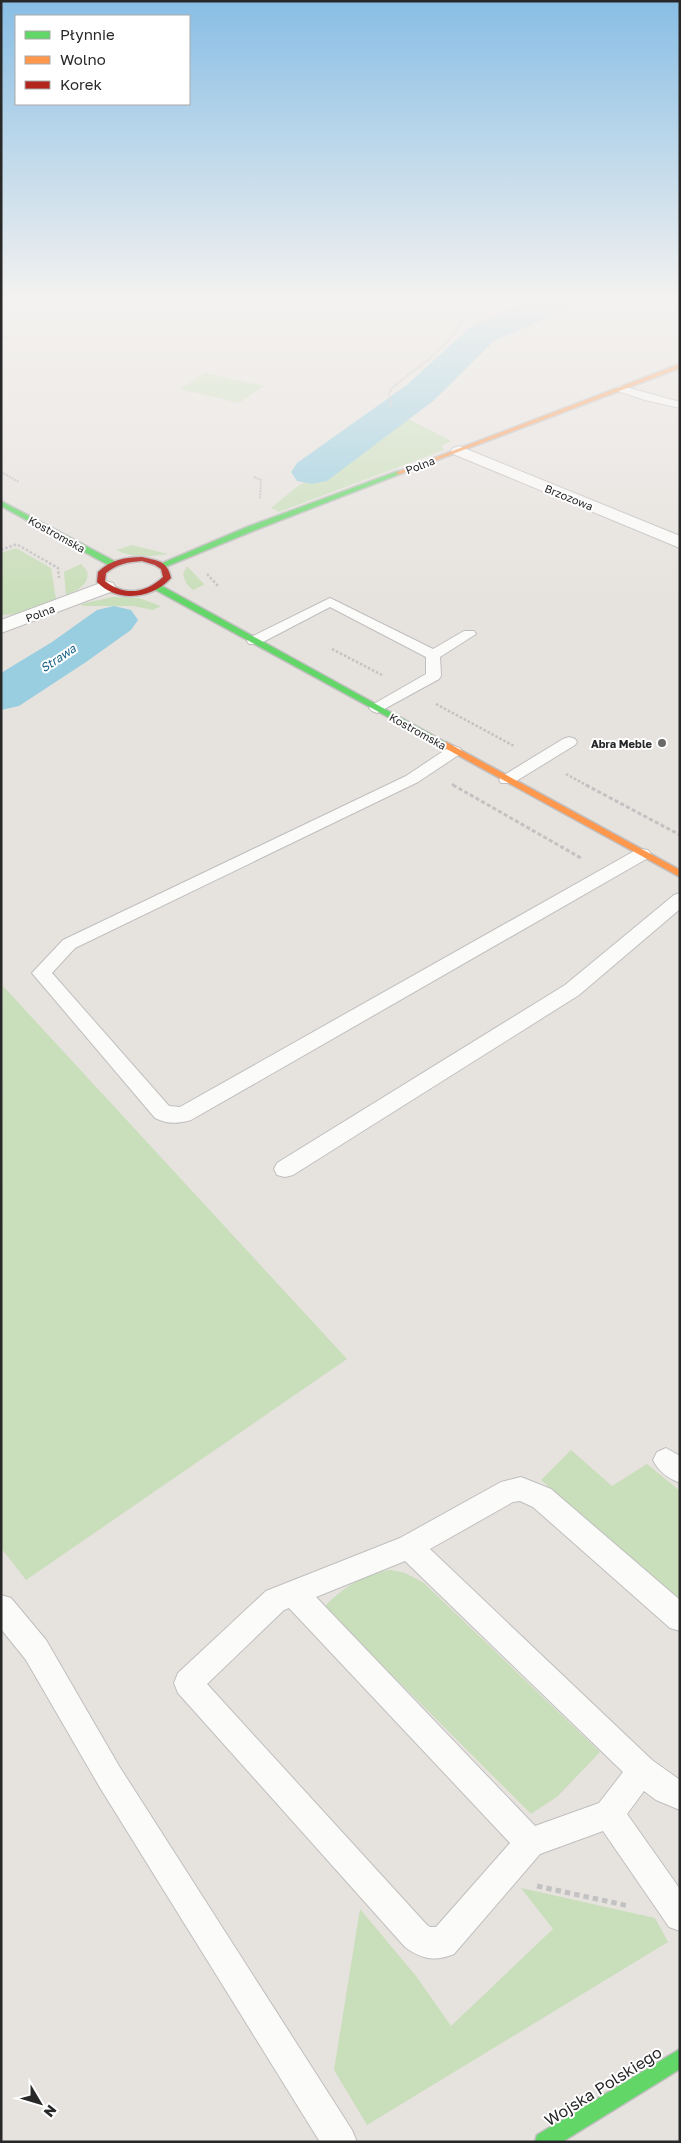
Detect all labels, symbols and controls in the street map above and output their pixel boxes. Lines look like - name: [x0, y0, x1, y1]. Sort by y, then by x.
- legend: [15, 15, 190, 105]
- text: Płynnie: [60, 25, 115, 43]
- text: Wolno: [60, 50, 106, 68]
- text: Korek: [60, 75, 102, 93]
- street label: Polna: [404, 454, 436, 476]
- street label: Brzozowa: [543, 481, 595, 513]
- street label: Kostromska: [26, 513, 88, 555]
- street label: Polna: [24, 602, 56, 624]
- water label: Strawa: [37, 640, 80, 675]
- street label: Kostromska: [387, 710, 449, 752]
- place label: Abra Meble: [591, 737, 653, 750]
- marker: Abra Meble: [656, 737, 668, 749]
- street label: Wojska Polskiego: [541, 2042, 665, 2130]
- north arrow: [15, 2078, 65, 2128]
- text: N: [41, 2102, 61, 2121]

